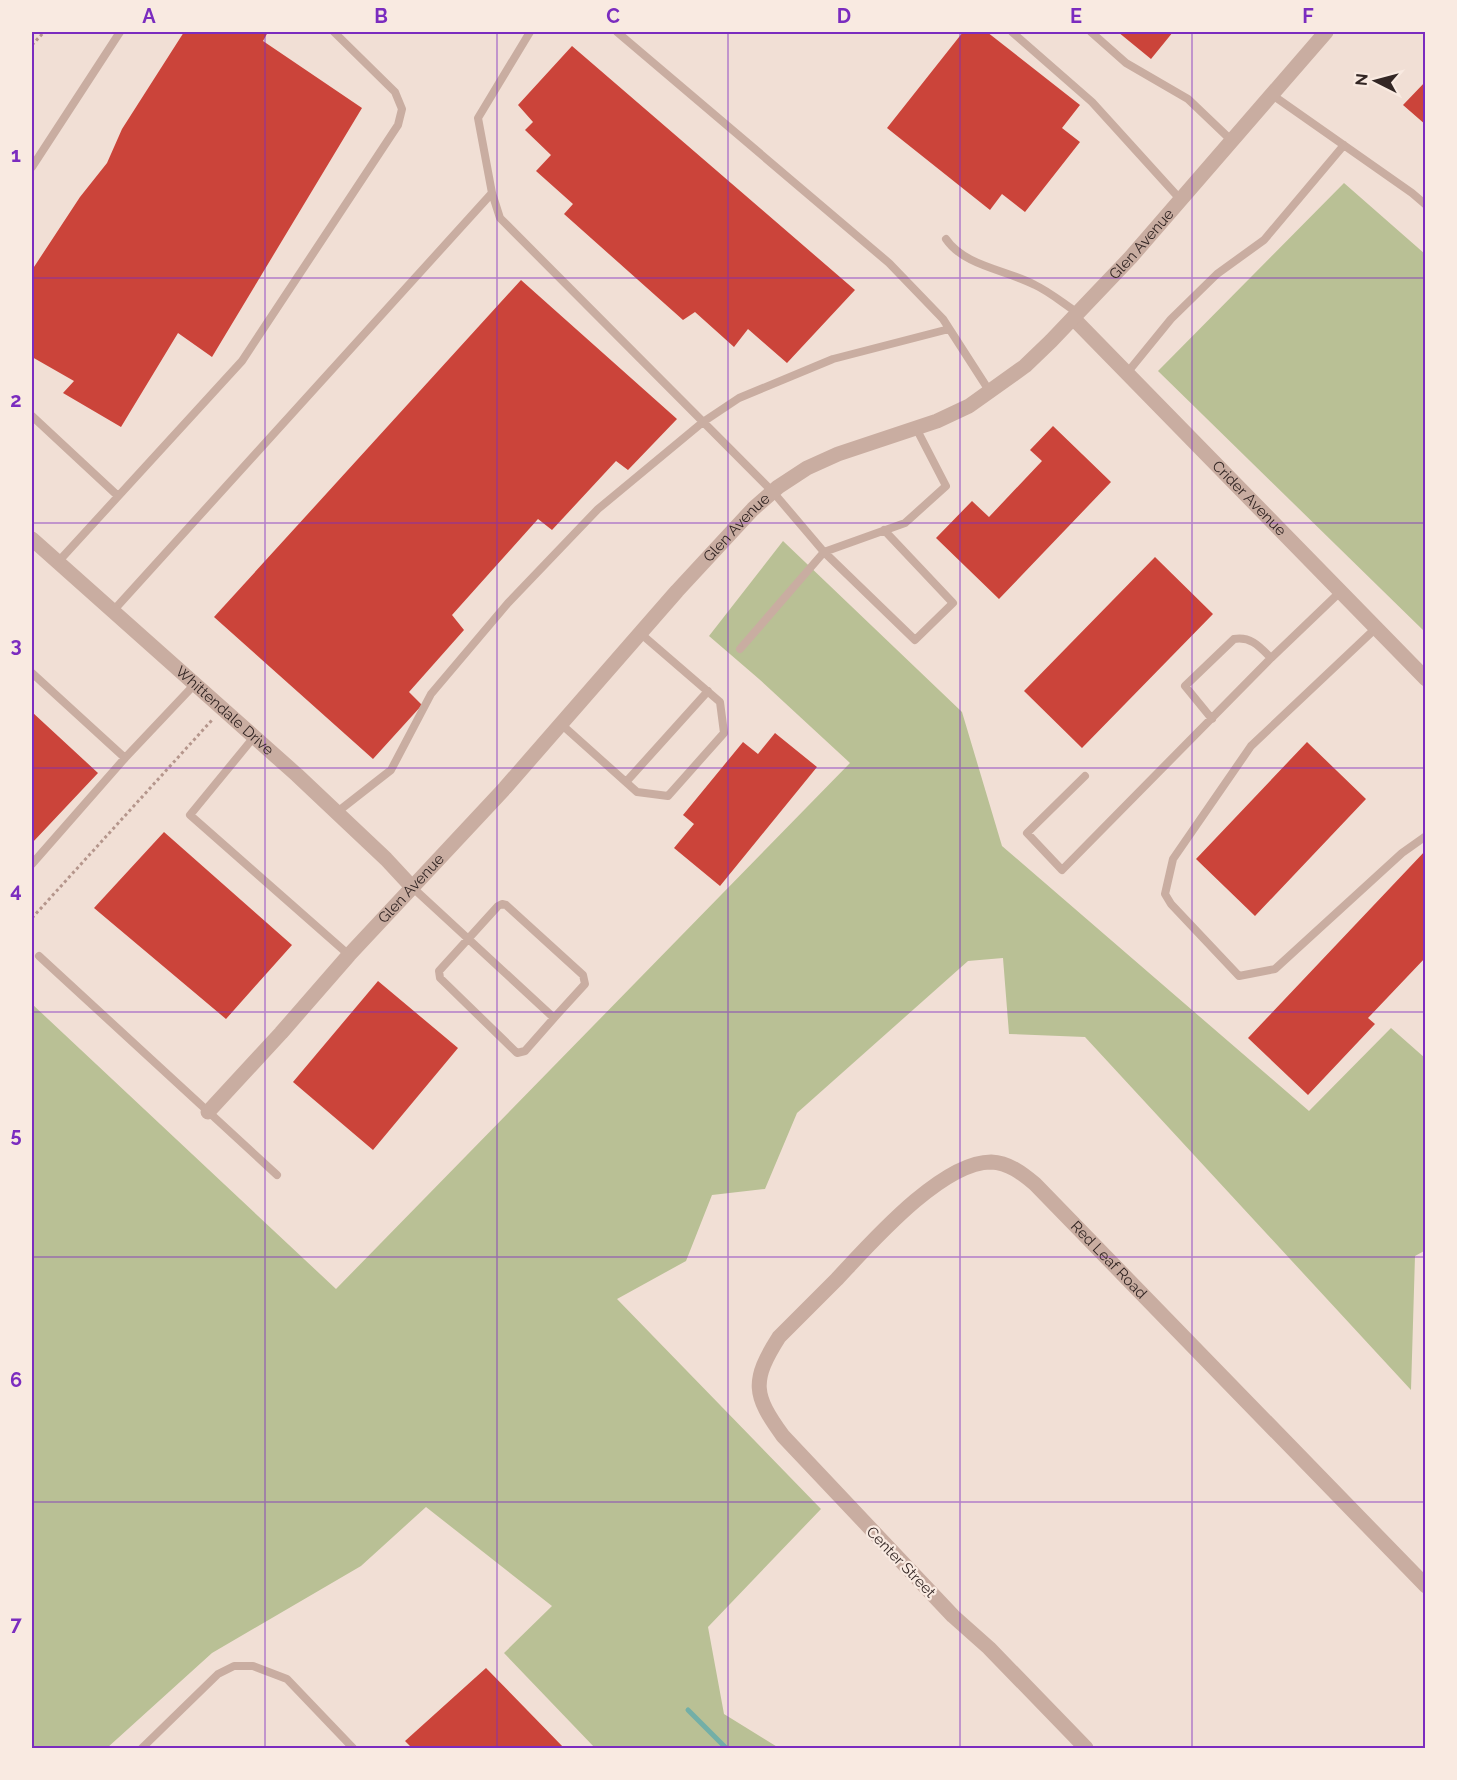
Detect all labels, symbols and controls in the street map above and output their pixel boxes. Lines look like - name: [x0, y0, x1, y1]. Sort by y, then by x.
- text: A: [142, 4, 156, 28]
- text: B: [374, 4, 388, 28]
- text: C: [606, 4, 620, 28]
- text: D: [837, 4, 851, 28]
- text: E: [1070, 4, 1082, 28]
- text: F: [1302, 4, 1314, 28]
- north arrow: [1346, 51, 1406, 111]
- text: N: [1351, 72, 1372, 87]
- text: 1: [11, 143, 21, 167]
- street label: Glen Avenue: [1105, 205, 1178, 283]
- text: 2: [10, 388, 22, 412]
- street label: Crider Avenue: [1208, 457, 1290, 540]
- street label: Glen Avenue: [699, 489, 774, 566]
- text: 3: [10, 633, 22, 657]
- street label: Whittendale Drive: [172, 662, 278, 759]
- street label: Glen Avenue: [374, 850, 448, 927]
- text: 4: [10, 878, 22, 902]
- text: 5: [10, 1123, 22, 1147]
- street label: Red Leaf Road: [1067, 1217, 1151, 1302]
- text: 6: [10, 1368, 22, 1392]
- street label: Center Street: [863, 1523, 939, 1601]
- text: 7: [10, 1612, 22, 1636]

